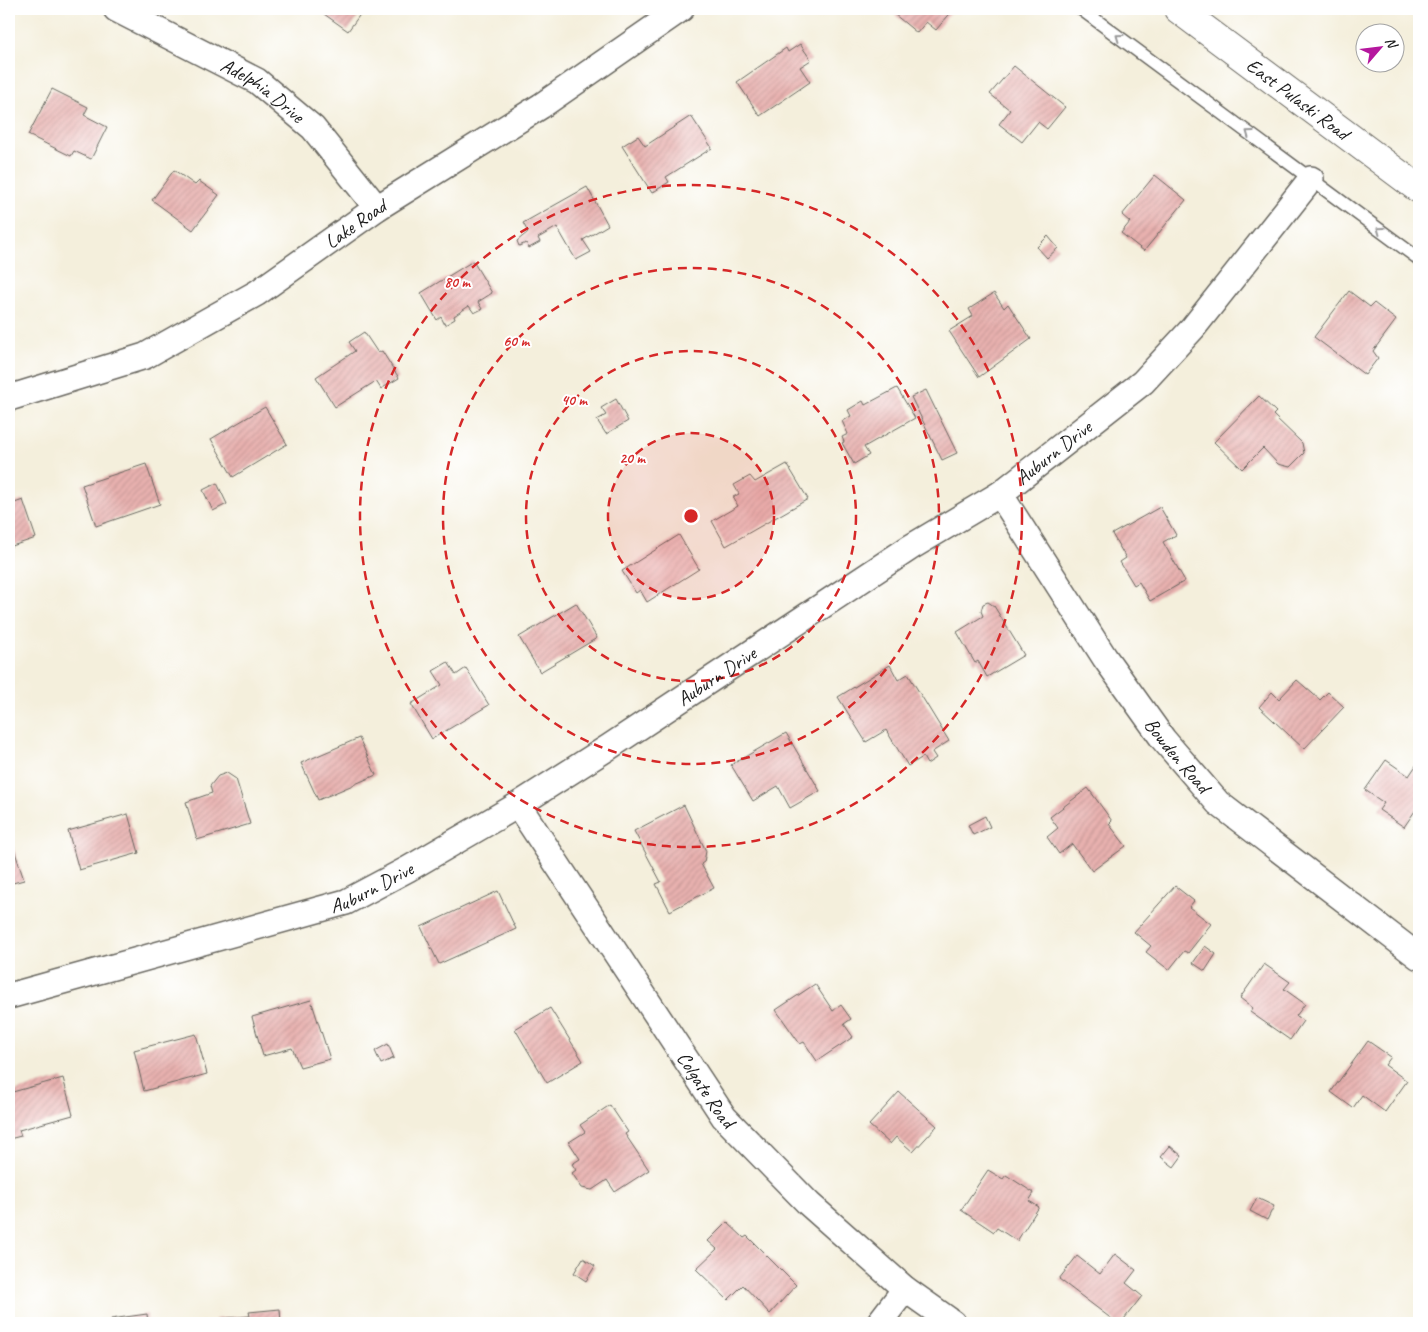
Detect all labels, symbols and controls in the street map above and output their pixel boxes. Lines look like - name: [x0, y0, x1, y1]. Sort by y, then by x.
- north arrow: [1356, 22, 1406, 72]
- one-way arrow: [1115, 34, 1125, 43]
- text: N: [1381, 34, 1402, 52]
- street label: Adelphia Drive: [217, 52, 311, 129]
- street label: East Pulaski Road: [1242, 52, 1357, 147]
- one-way arrow: [1246, 131, 1255, 139]
- street label: Lake Road: [319, 192, 393, 254]
- one-way arrow: [1376, 227, 1386, 236]
- text: 80 m: [444, 273, 471, 292]
- text: 60 m: [503, 332, 530, 351]
- text: 40 m: [561, 391, 588, 410]
- street label: Auburn Drive: [1010, 414, 1098, 490]
- text: 20 m: [619, 449, 646, 468]
- centre of rings: [682, 507, 700, 525]
- street label: Auburn Drive: [672, 640, 762, 711]
- street label: Bowden Road: [1139, 713, 1218, 800]
- street label: Auburn Drive: [327, 855, 419, 918]
- street label: Colgate Road: [672, 1047, 742, 1135]

